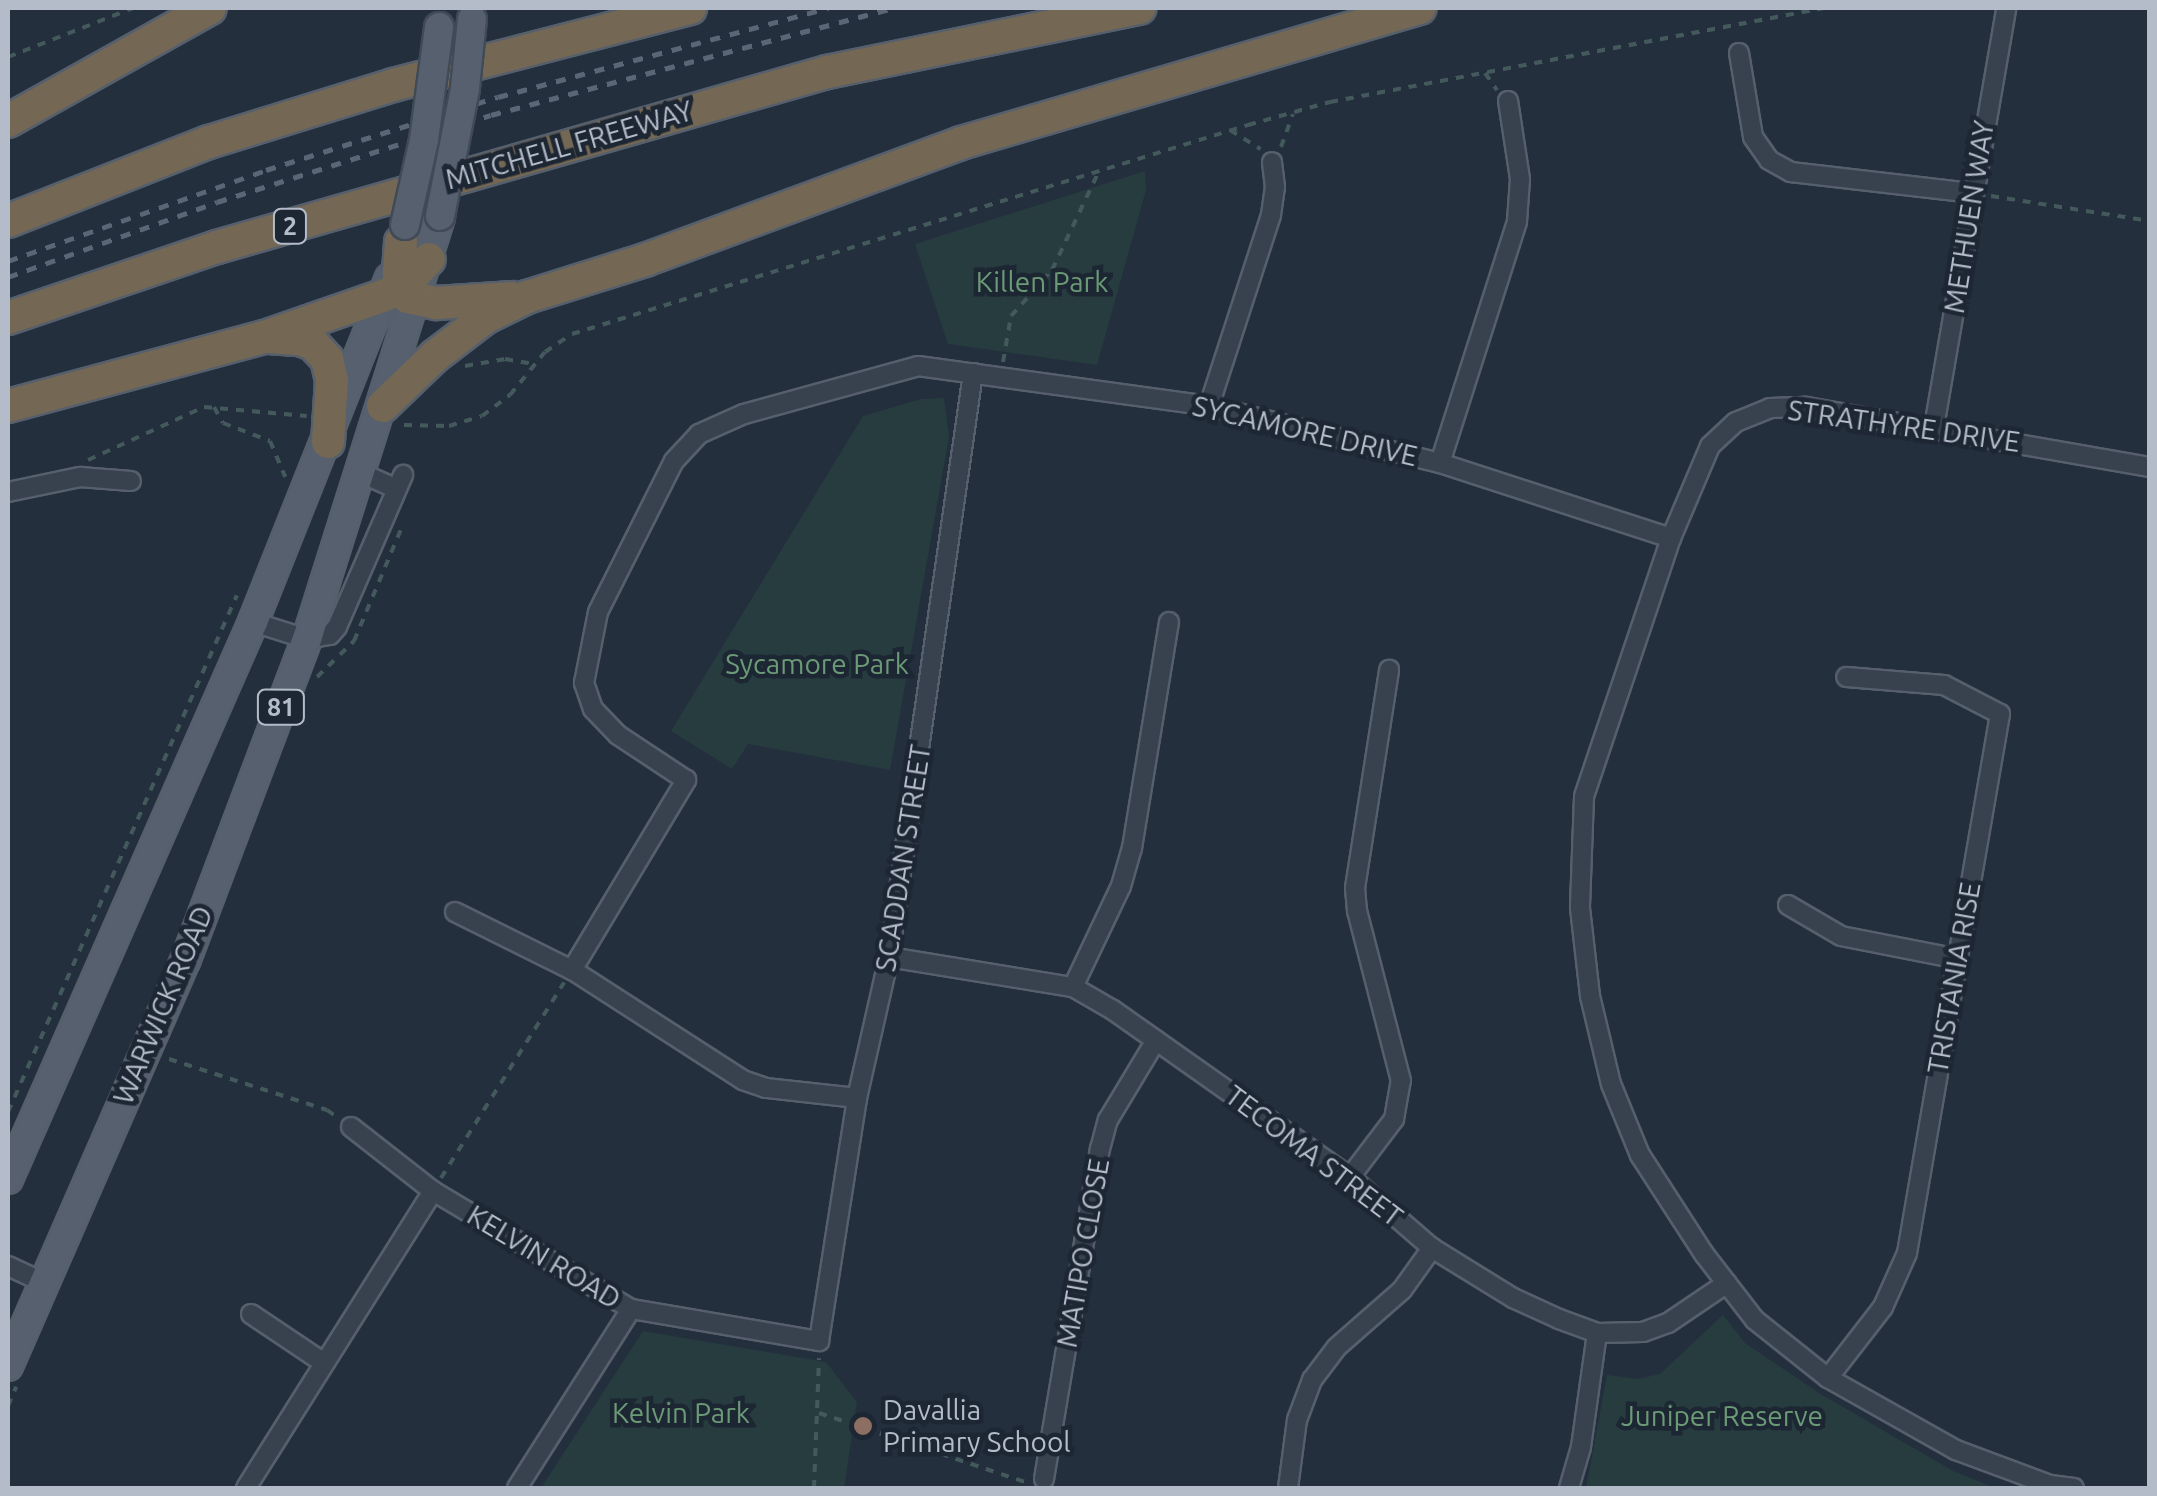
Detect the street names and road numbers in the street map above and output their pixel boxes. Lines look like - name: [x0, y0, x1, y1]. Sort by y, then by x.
- street label: MITCHELL FREEWAY: [442, 94, 696, 196]
- street label: METHUEN WAY: [1937, 118, 2001, 316]
- road number: 2: [272, 206, 308, 246]
- street label: SYCAMORE DRIVE: [1189, 389, 1421, 473]
- street label: STRATHYRE DRIVE: [1786, 393, 2022, 459]
- road number: 81: [256, 687, 306, 727]
- street label: SCADDAN STREET: [868, 742, 938, 974]
- street label: TRISTANIA RISE: [1921, 880, 1987, 1076]
- street label: WARWICK ROAD: [106, 901, 220, 1109]
- street label: TECOMA STREET: [1219, 1078, 1409, 1234]
- street label: MATIPO CLOSE: [1050, 1156, 1116, 1350]
- street label: KELVIN ROAD: [461, 1198, 627, 1316]

